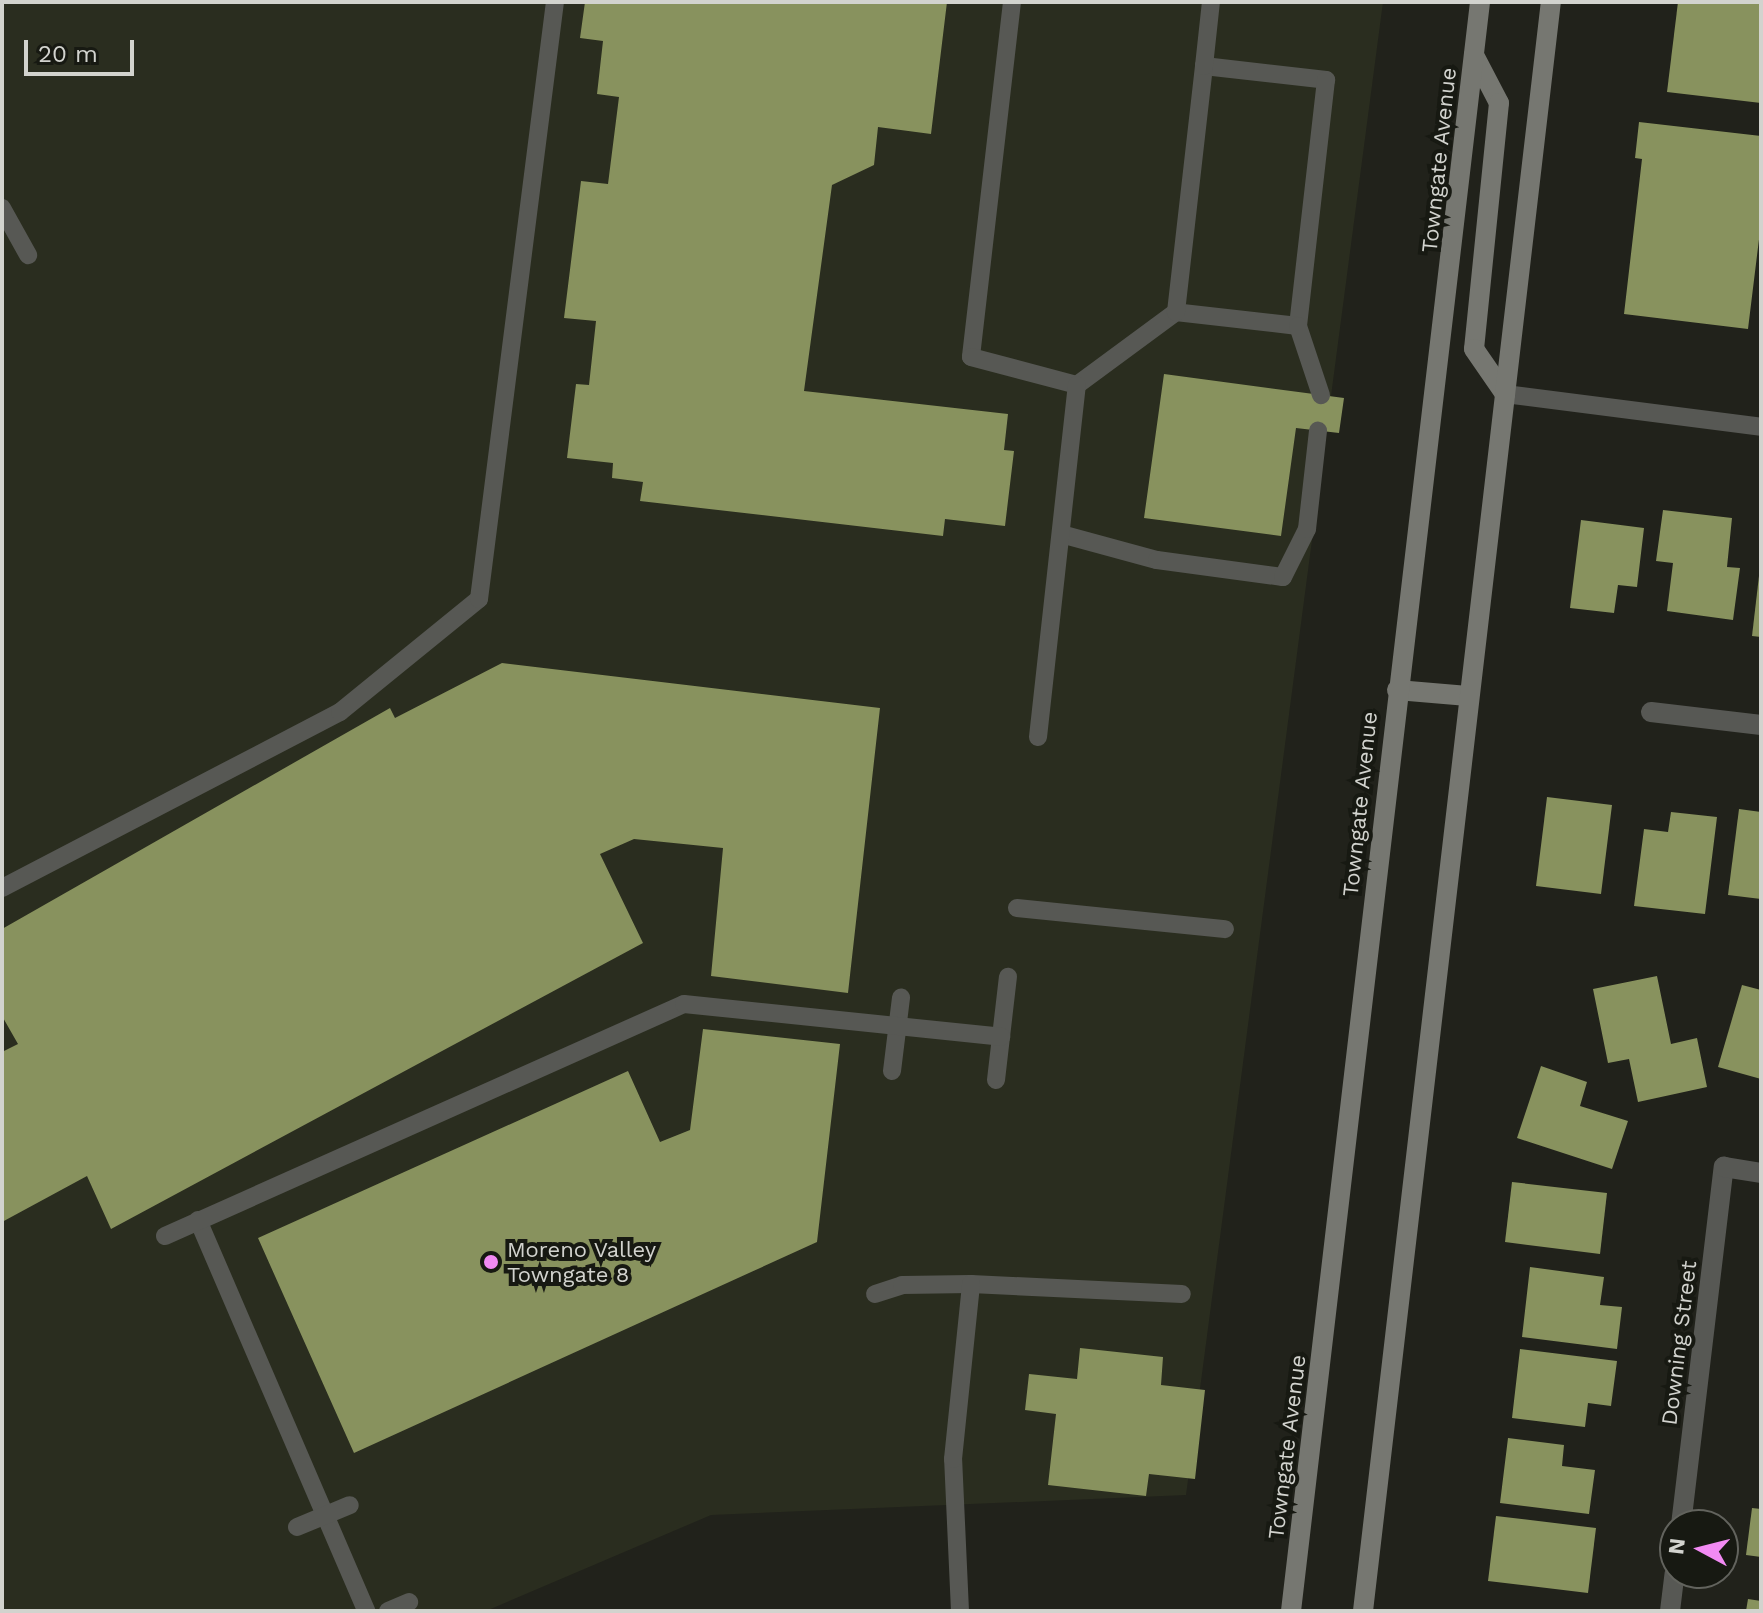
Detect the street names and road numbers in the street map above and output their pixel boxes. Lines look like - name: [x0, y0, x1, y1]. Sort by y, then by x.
- street label: Towngate Avenue: [1416, 66, 1462, 254]
- street label: Towngate Avenue: [1337, 710, 1383, 898]
- street label: Downing Street: [1656, 1259, 1702, 1427]
- street label: Towngate Avenue: [1263, 1353, 1311, 1541]

